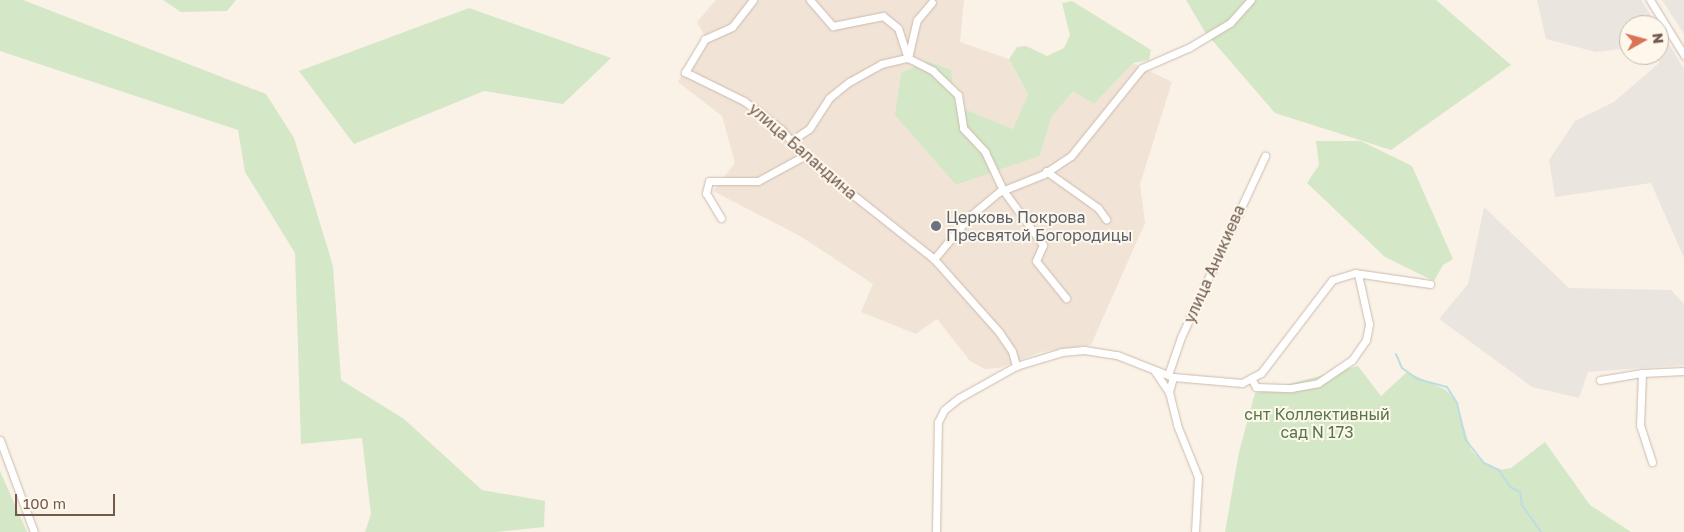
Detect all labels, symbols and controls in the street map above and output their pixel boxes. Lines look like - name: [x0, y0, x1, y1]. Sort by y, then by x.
- north arrow: [1619, 15, 1669, 65]
- text: N: [1649, 32, 1667, 45]
- street label: улица Баландина: [745, 99, 861, 203]
- street label: улица Аникиева: [1179, 202, 1249, 326]
- place label: Церковь Покрова Пресвятой Богородицы: [946, 207, 1132, 245]
- marker: Церковь Покрова Пресвятой Богородицы: [930, 220, 942, 232]
- park label: снт Коллективный сад N 173: [1244, 404, 1390, 442]
- scale bar: [18, 484, 118, 516]
- text: 100 m: [23, 494, 66, 512]

